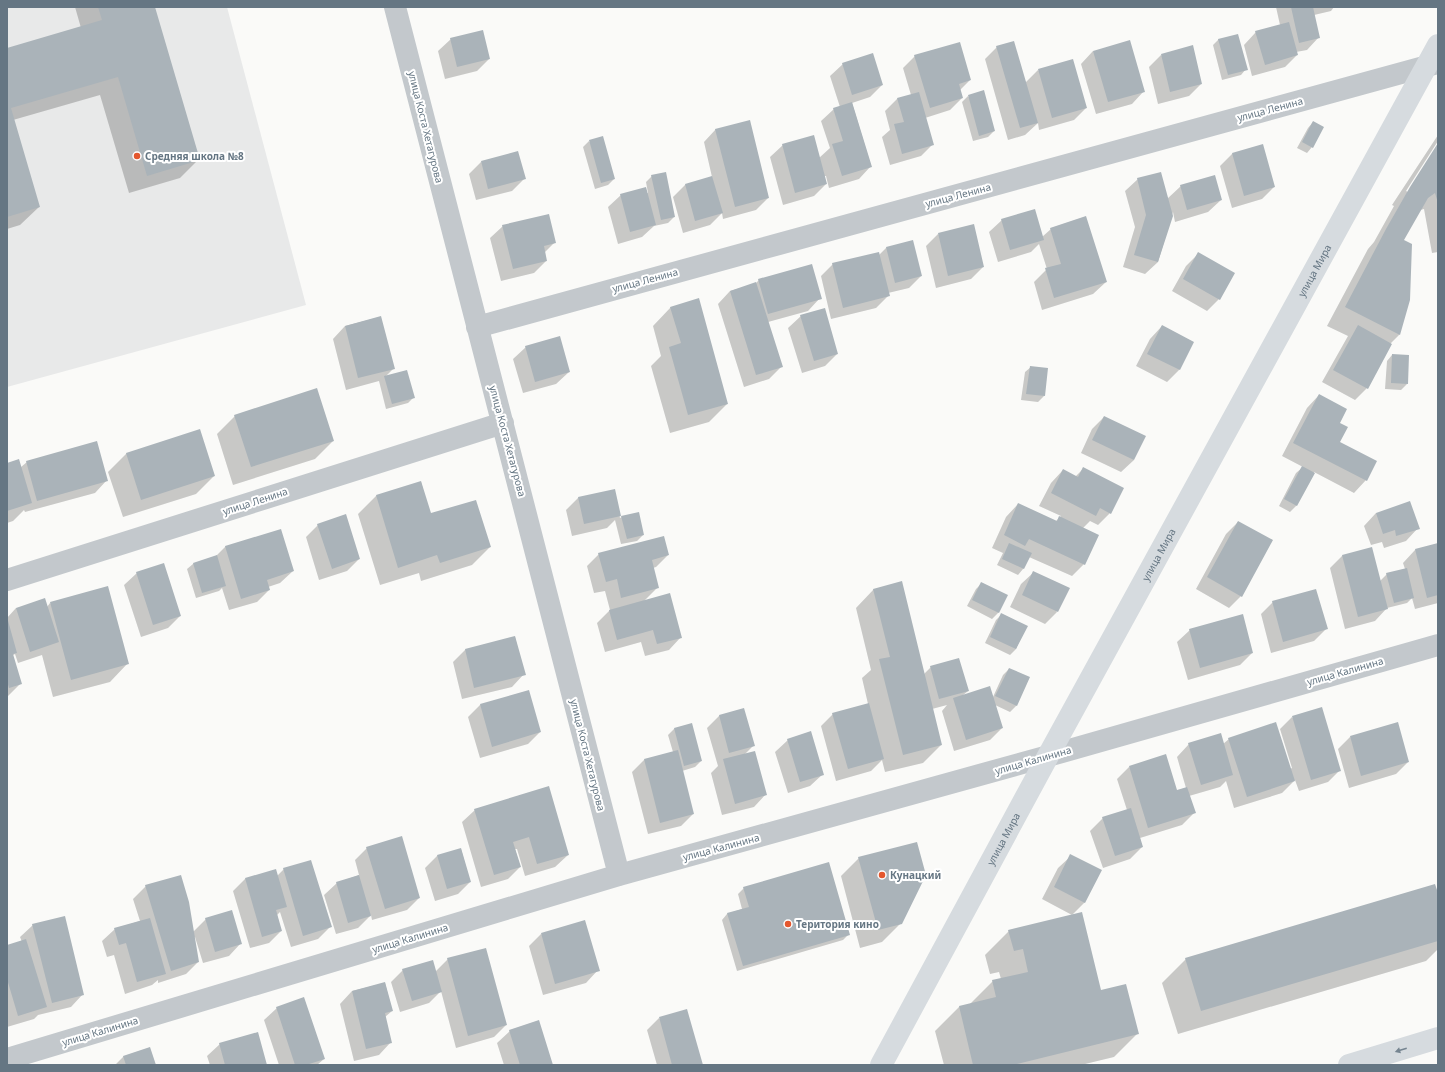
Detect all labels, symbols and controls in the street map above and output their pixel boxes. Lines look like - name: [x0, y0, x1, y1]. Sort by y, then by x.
- street label: улица Коста Хетагурова: [405, 70, 447, 184]
- street label: улица Ленина: [1236, 94, 1304, 124]
- place label: Средняя школа №8: [145, 149, 244, 163]
- marker: Средняя школа №8: [132, 151, 142, 161]
- street label: улица Ленина: [924, 180, 992, 210]
- street label: улица Мира: [1294, 242, 1334, 299]
- street label: улица Ленина: [611, 265, 679, 295]
- street label: улица Коста Хетагурова: [486, 384, 530, 498]
- street label: улица Ленина: [221, 484, 289, 518]
- street label: улица Мира: [1138, 526, 1179, 583]
- street label: улица Калинина: [1305, 653, 1385, 689]
- street label: улица Коста Хетагурова: [567, 698, 609, 812]
- street label: улица Калинина: [993, 742, 1073, 778]
- street label: улица Мира: [983, 810, 1023, 868]
- street label: улица Калинина: [681, 830, 761, 864]
- place label: Кунацкий: [890, 868, 941, 882]
- marker: Кунацкий: [877, 870, 887, 880]
- place label: Територия кино: [796, 917, 879, 931]
- marker: Територия кино: [783, 919, 793, 929]
- street label: улица Калинина: [370, 920, 450, 956]
- street label: улица Калинина: [60, 1013, 140, 1049]
- one-way arrow: [1394, 1047, 1406, 1053]

